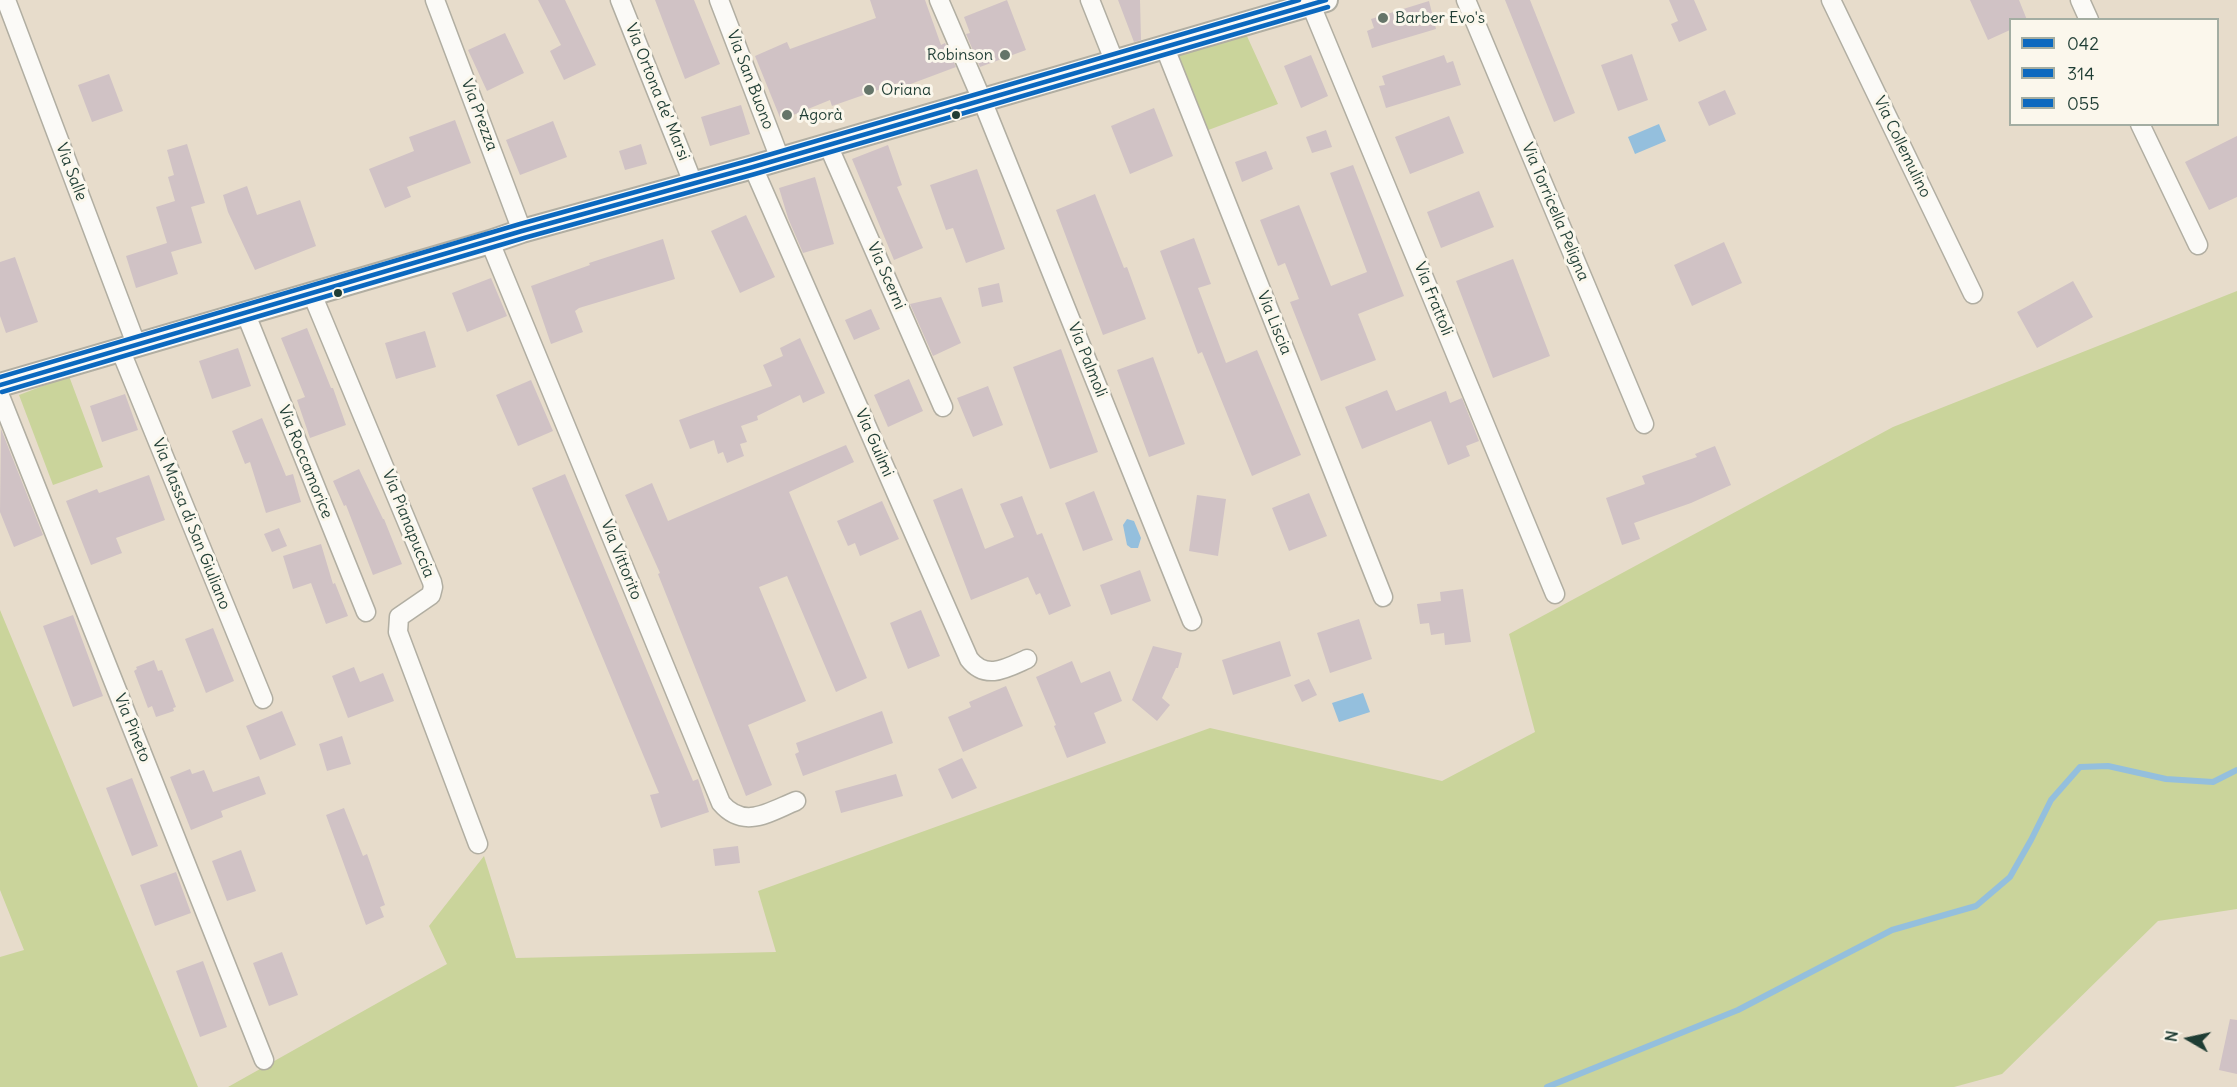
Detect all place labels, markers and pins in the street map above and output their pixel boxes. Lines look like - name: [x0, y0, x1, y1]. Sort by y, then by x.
- place label: Barber Evo's: [1395, 8, 1485, 28]
- marker: Barber Evo's: [1376, 11, 1390, 25]
- place label: Robinson: [927, 45, 993, 65]
- marker: Robinson: [998, 48, 1012, 62]
- place label: Oriana: [881, 80, 931, 100]
- marker: Oriana: [862, 83, 876, 97]
- place label: Agorà: [799, 105, 843, 125]
- marker: Agorà: [780, 108, 794, 122]
- unlabelled marker: [950, 109, 962, 121]
- unlabelled marker: [332, 287, 344, 299]

